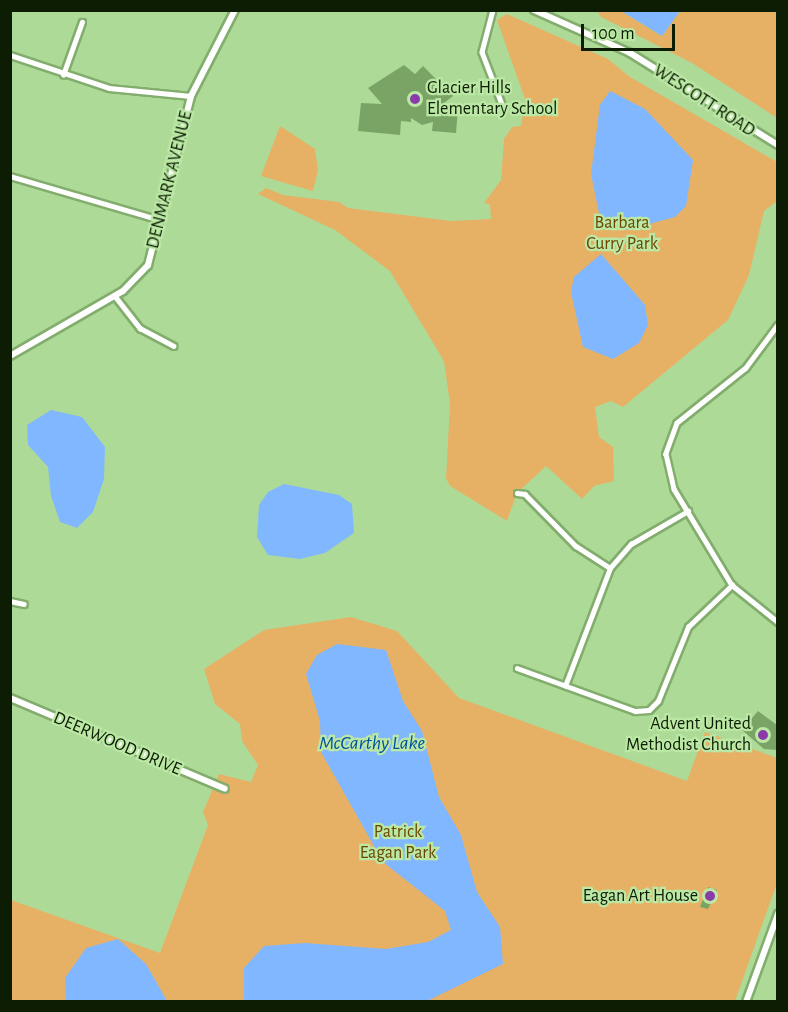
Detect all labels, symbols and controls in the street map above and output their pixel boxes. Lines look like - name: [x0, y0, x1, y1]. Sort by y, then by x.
- scale bar: [584, 12, 678, 50]
- text: 100 m: [592, 25, 635, 43]
- street label: WESCOTT ROAD: [649, 60, 759, 142]
- place label: Glacier Hills Elementary School: [427, 78, 557, 121]
- marker: Glacier Hills Elementary School: [408, 92, 422, 106]
- street label: DENMARK AVENUE: [142, 109, 198, 251]
- park label: Barbara Curry Park: [586, 213, 658, 256]
- street label: DEERWOOD DRIVE: [50, 707, 184, 781]
- place label: Advent United Methodist Church: [626, 714, 751, 756]
- marker: Advent United Methodist Church: [756, 728, 770, 742]
- water label: McCarthy Lake: [319, 731, 425, 755]
- park label: Patrick Eagan Park: [360, 822, 436, 864]
- place label: Eagan Art House: [583, 885, 698, 907]
- marker: Eagan Art House: [703, 889, 717, 903]

